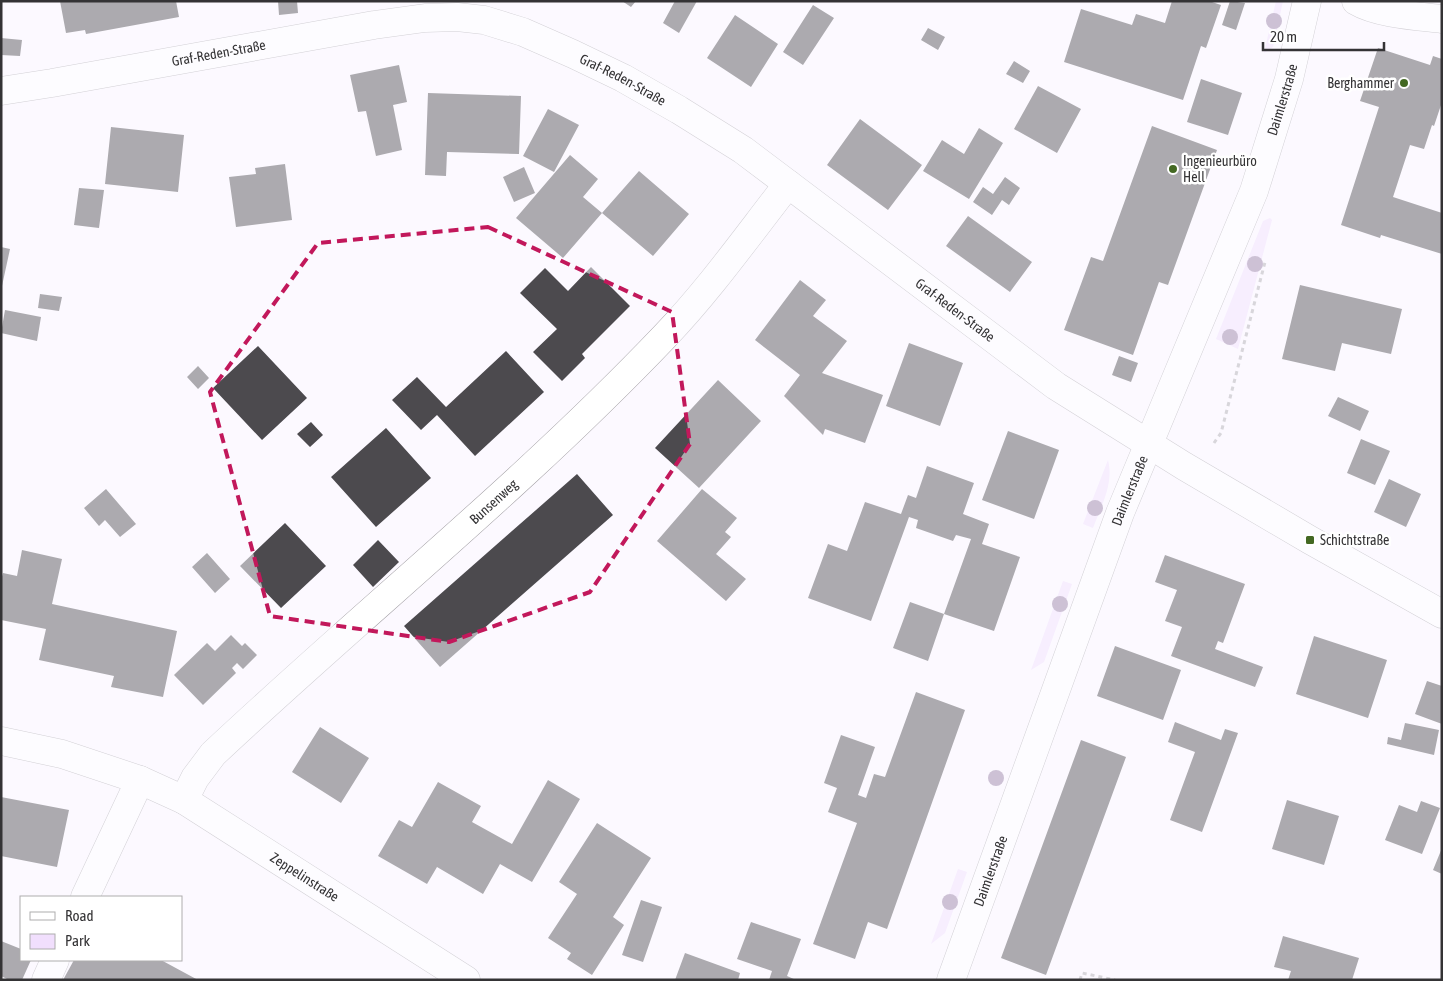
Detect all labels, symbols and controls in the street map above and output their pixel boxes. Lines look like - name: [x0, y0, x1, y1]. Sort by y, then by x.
- scale bar: [1263, 20, 1384, 52]
- text: 20 m: [1270, 28, 1297, 45]
- street label: Graf-Reden-Straße: [171, 37, 267, 69]
- street label: Graf-Reden-Straße: [577, 51, 669, 109]
- street label: Daimlerstraße: [1264, 62, 1300, 138]
- place label: Berghammer: [1327, 75, 1395, 91]
- marker: Berghammer: [1398, 77, 1410, 89]
- place label: Ingenieurbüro Hell: [1183, 153, 1257, 185]
- marker: Ingenieurbüro Hell: [1167, 163, 1179, 175]
- street label: Graf-Reden-Straße: [912, 275, 998, 345]
- street label: Daimlerstraße: [1108, 453, 1151, 528]
- street label: Bunsenweg: [466, 476, 521, 527]
- place label: Schichtstraße: [1320, 532, 1389, 548]
- marker: Schichtstraße: [1304, 534, 1316, 546]
- street label: Daimlerstraße: [970, 833, 1011, 908]
- street label: Zeppelinstraße: [267, 849, 342, 905]
- legend: [20, 896, 182, 961]
- text: Road: [65, 907, 94, 924]
- text: Park: [65, 932, 90, 949]

